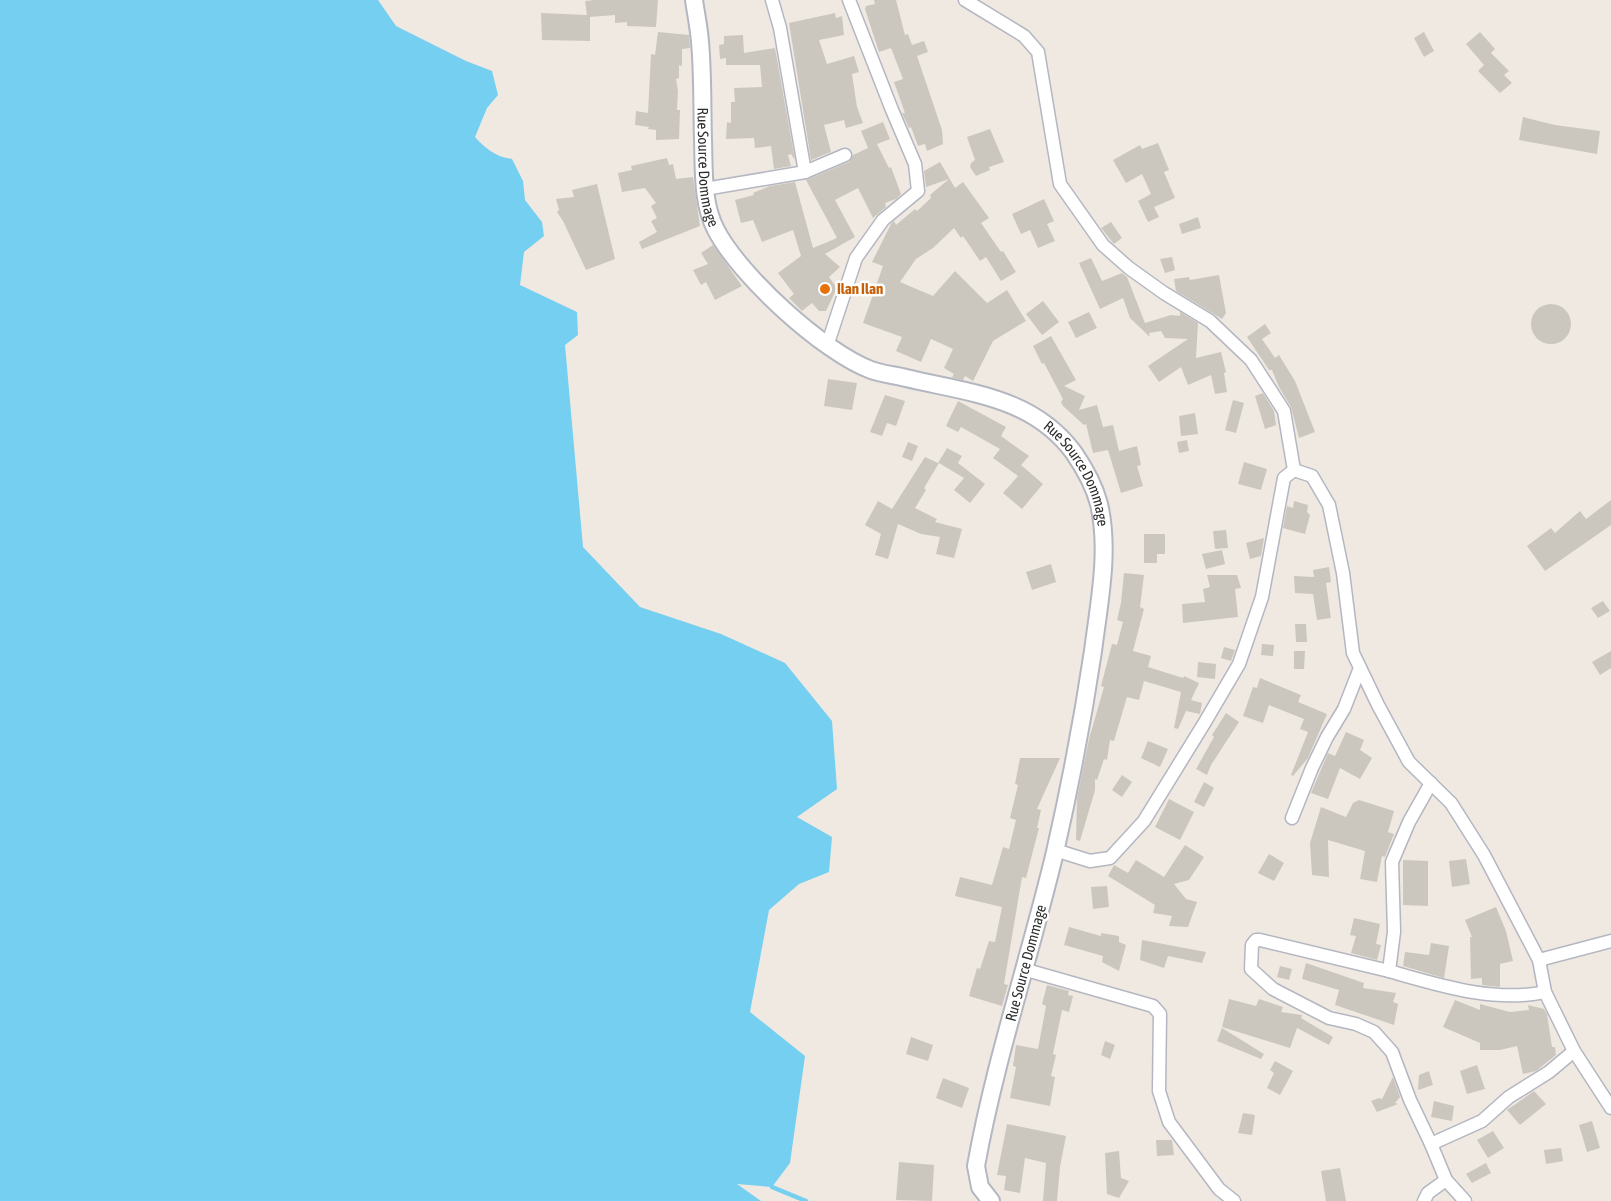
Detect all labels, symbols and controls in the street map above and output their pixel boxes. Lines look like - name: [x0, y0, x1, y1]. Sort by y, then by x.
- street label: Rue Source Dommage: [694, 107, 722, 229]
- place label: Ilan Ilan: [837, 280, 883, 297]
- marker: Ilan Ilan: [818, 282, 832, 296]
- street label: Rue Source Dommage: [1041, 417, 1112, 527]
- street label: Rue Source Dommage: [1002, 903, 1049, 1023]

